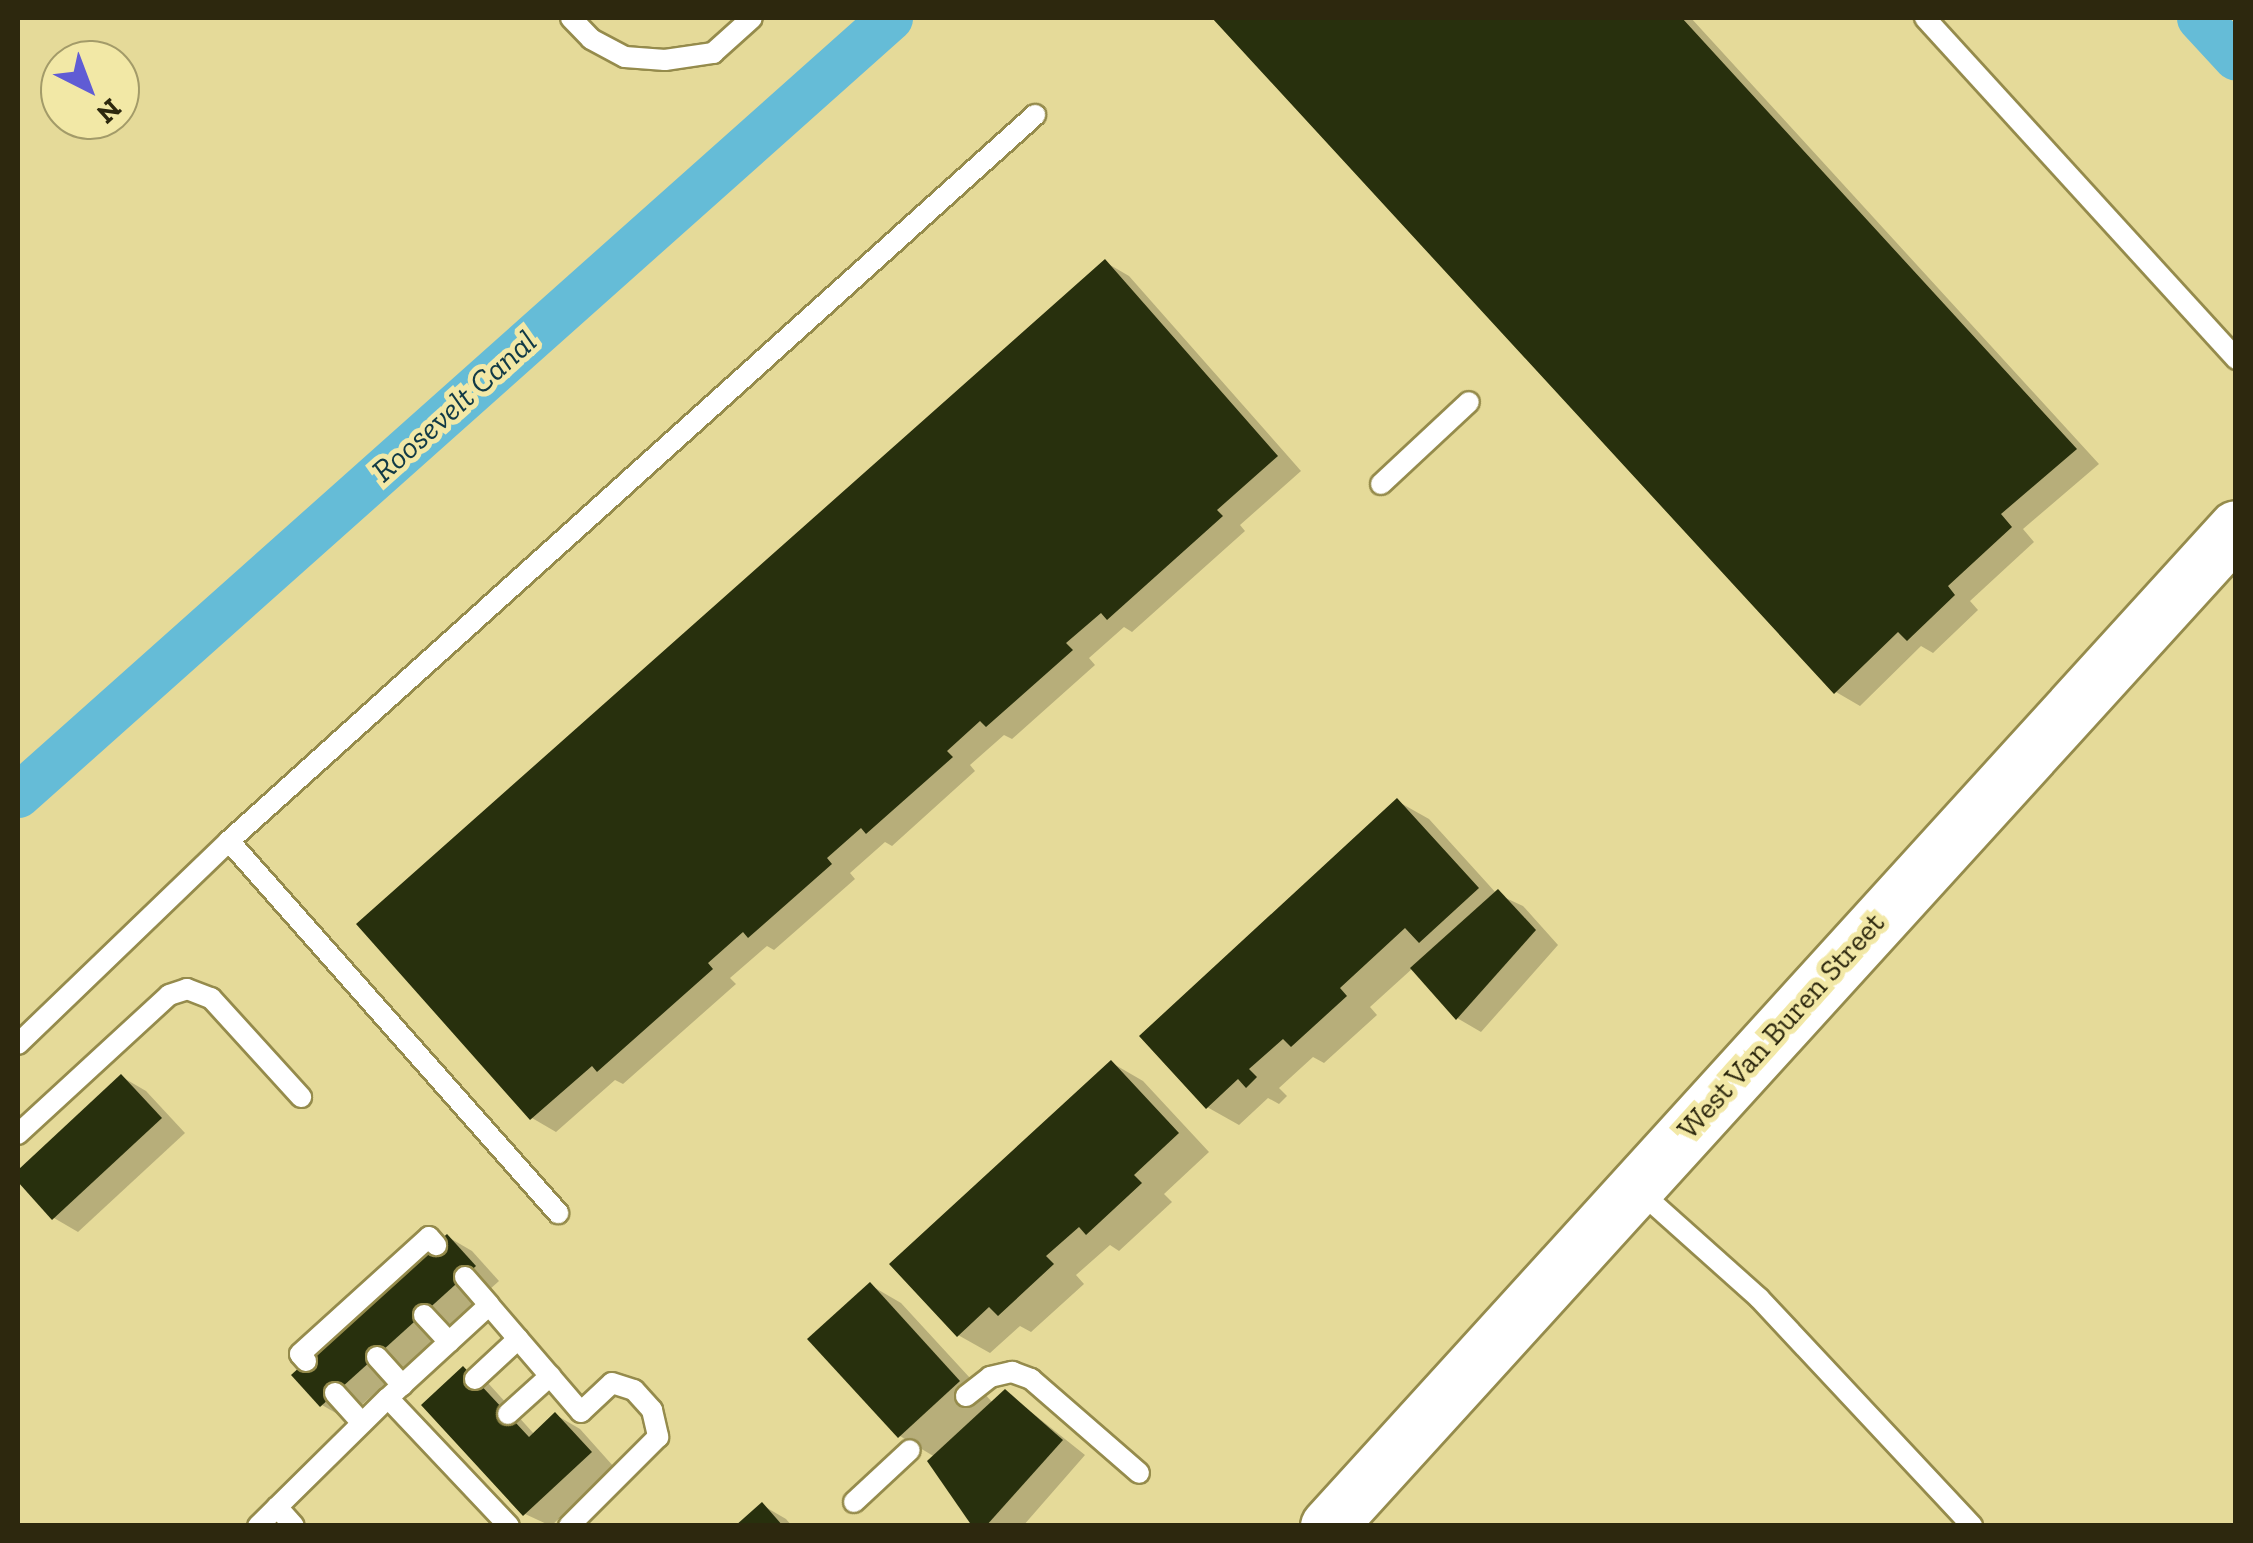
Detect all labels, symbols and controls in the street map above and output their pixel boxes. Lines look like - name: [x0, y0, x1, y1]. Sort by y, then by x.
- north arrow: [40, 40, 140, 140]
- text: N: [90, 92, 128, 131]
- water label: Roosevelt Canal: [364, 322, 544, 490]
- street label: West Van Buren Street: [1670, 905, 1892, 1147]

